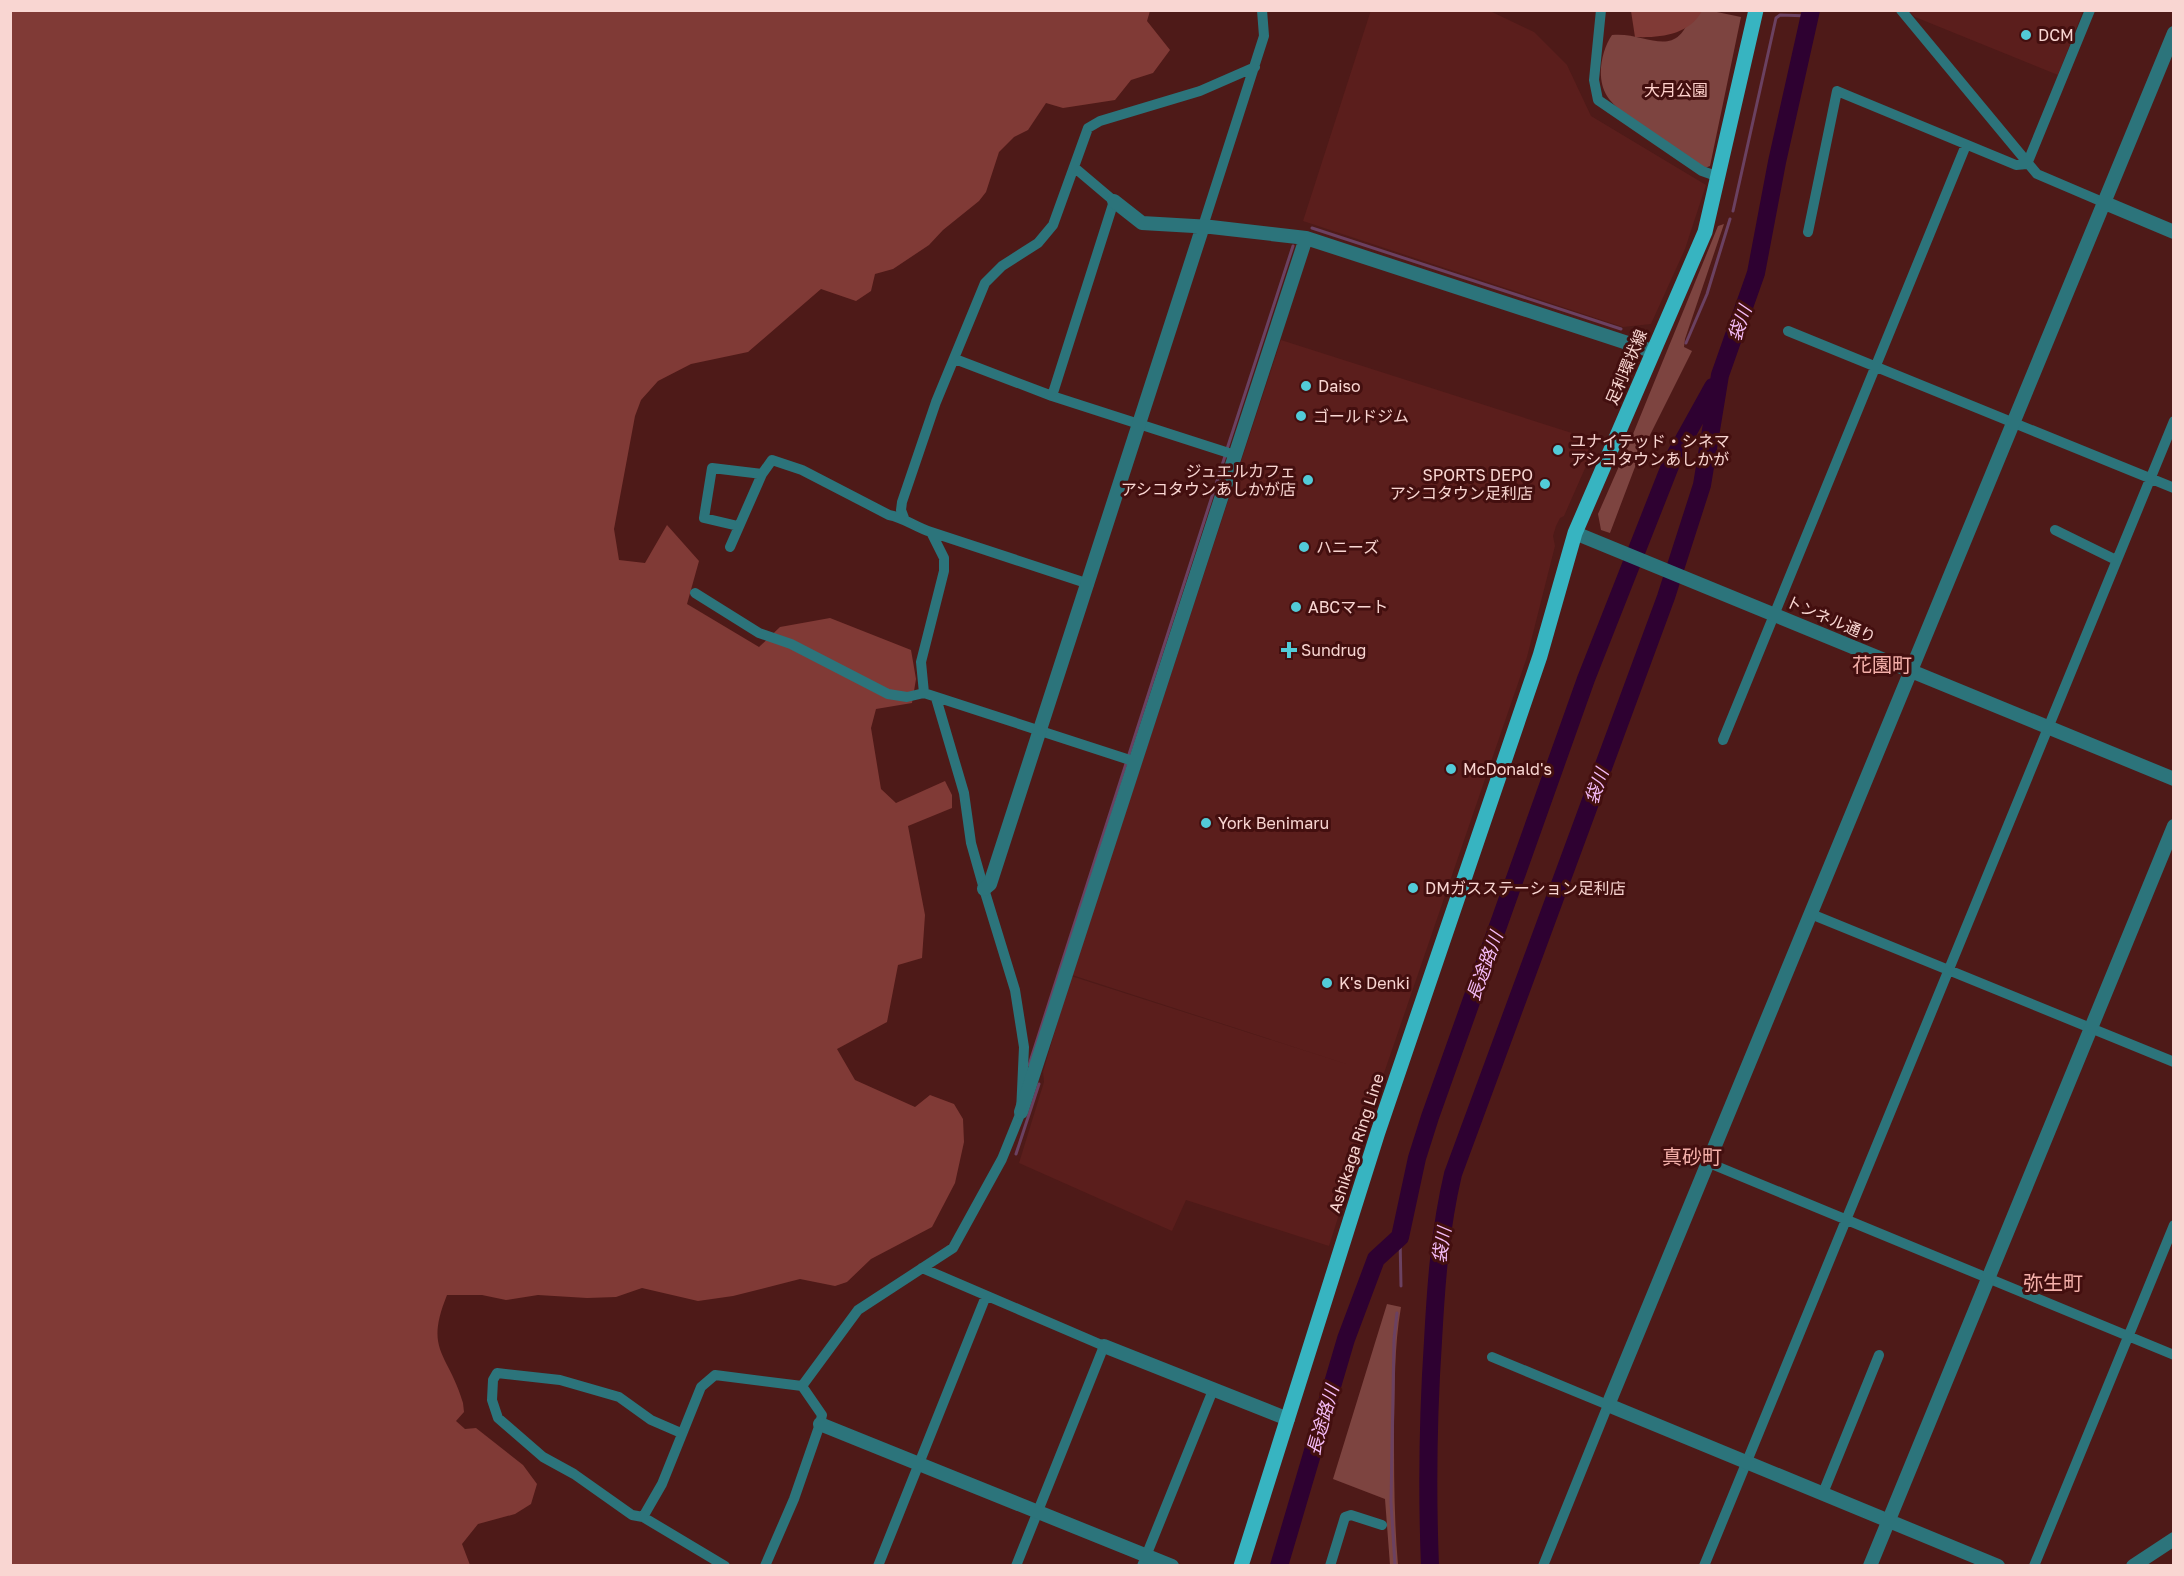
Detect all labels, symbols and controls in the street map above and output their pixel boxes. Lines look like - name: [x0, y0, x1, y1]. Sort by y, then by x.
- place label: DCM: [2038, 25, 2074, 45]
- marker: DCM: [2019, 28, 2033, 42]
- park label: 大月公園: [1644, 80, 1708, 100]
- water label: 袋川: [1723, 300, 1756, 344]
- street label: 足利環状線: [1601, 326, 1651, 408]
- place label: Daiso: [1318, 376, 1361, 396]
- marker: Daiso: [1299, 379, 1313, 393]
- place label: ゴールドジム: [1313, 406, 1409, 426]
- marker: ゴールドジム: [1294, 409, 1308, 423]
- place label: ユナイテッド・シネマ アシコタウンあしかが: [1570, 431, 1730, 469]
- marker: ユナイテッド・シネマ アシコタウンあしかが: [1551, 443, 1565, 457]
- place label: ジュエルカフェ アシコタウンあしかが店: [1121, 461, 1296, 499]
- place label: SPORTS DEPO アシコタウン足利店: [1390, 465, 1533, 503]
- marker: ジュエルカフェ アシコタウンあしかが店: [1301, 473, 1315, 487]
- marker: SPORTS DEPO アシコタウン足利店: [1538, 477, 1552, 491]
- place label: ハニーズ: [1316, 537, 1379, 557]
- marker: ハニーズ: [1297, 540, 1311, 554]
- street label: トンネル通り: [1783, 591, 1879, 647]
- place label: ABCマート: [1308, 597, 1388, 617]
- marker: ABCマート: [1289, 600, 1303, 614]
- place label: Sundrug: [1301, 640, 1366, 660]
- marker: Sundrug: [1282, 643, 1296, 657]
- district label: 花園町: [1852, 652, 1912, 676]
- place label: McDonald's: [1463, 759, 1552, 779]
- marker: McDonald's: [1444, 762, 1458, 776]
- water label: 袋川: [1580, 763, 1613, 807]
- place label: York Benimaru: [1218, 813, 1329, 833]
- marker: York Benimaru: [1199, 816, 1213, 830]
- place label: DMガスステーション足利店: [1425, 878, 1626, 898]
- marker: DMガスステーション足利店: [1406, 881, 1420, 895]
- water label: 長途路川: [1461, 927, 1507, 1004]
- place label: K's Denki: [1339, 973, 1410, 993]
- marker: K's Denki: [1320, 976, 1334, 990]
- street label: Ashikaga Ring Line: [1324, 1071, 1388, 1215]
- district label: 真砂町: [1662, 1144, 1722, 1168]
- water label: 袋川: [1427, 1224, 1455, 1264]
- district label: 弥生町: [2023, 1270, 2083, 1294]
- water label: 長途路川: [1302, 1380, 1343, 1458]

